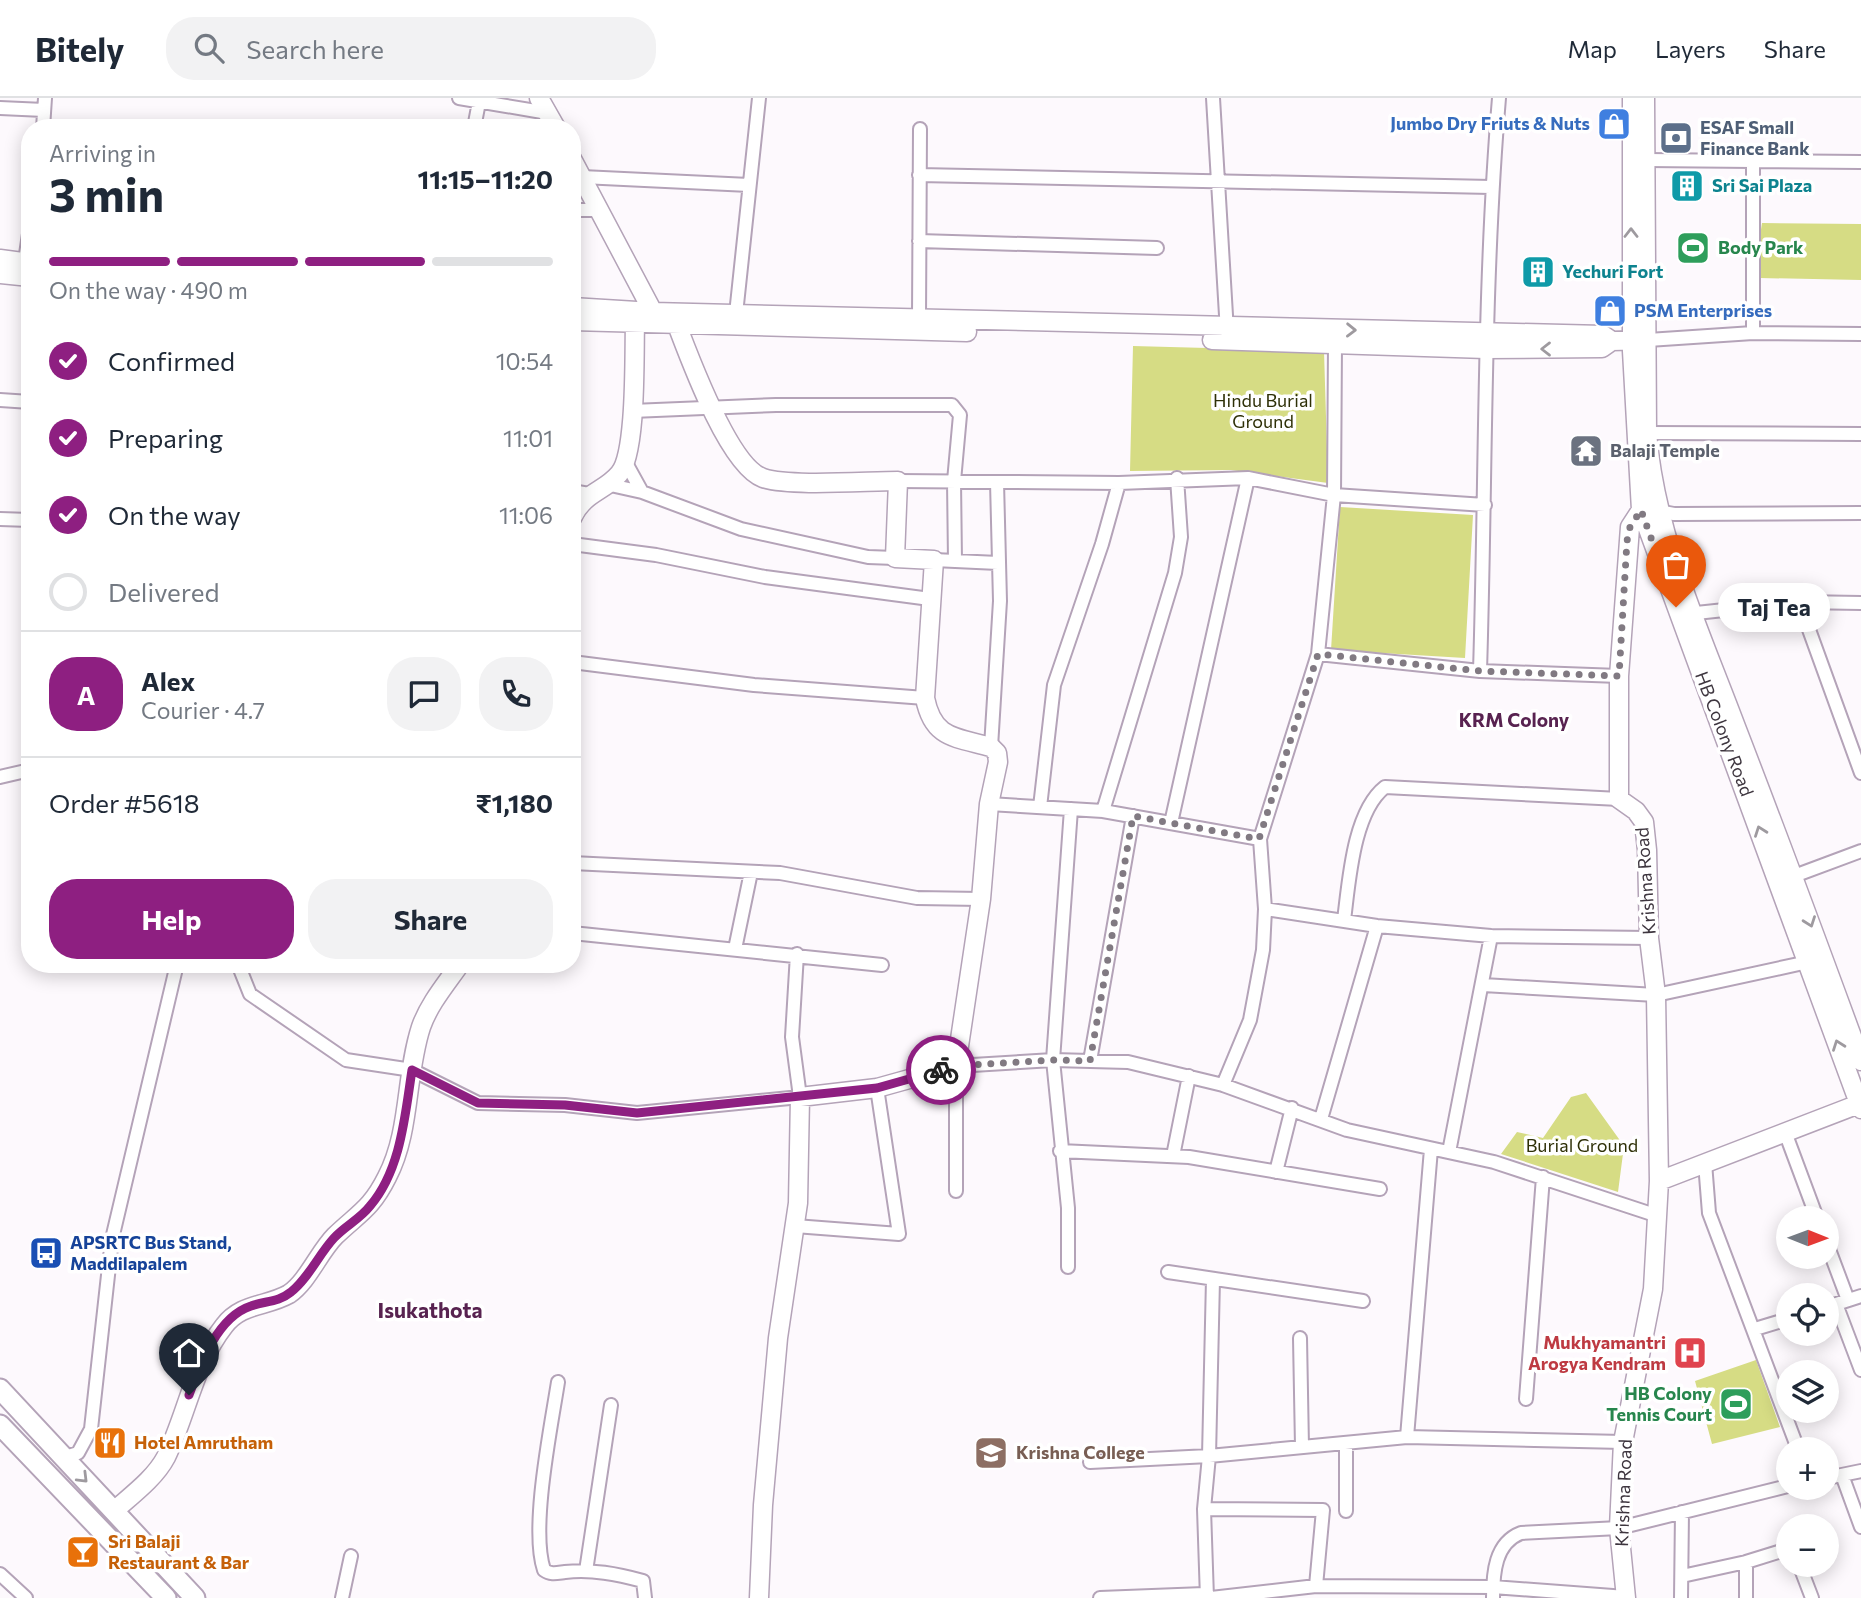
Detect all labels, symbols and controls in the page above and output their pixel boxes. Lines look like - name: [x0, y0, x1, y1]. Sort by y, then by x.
- search box: [166, 17, 656, 80]
- text: Bitely: [35, 28, 124, 69]
- icon: search: [190, 29, 228, 67]
- text: Search here: [246, 33, 384, 64]
- text: Map: [1568, 34, 1617, 63]
- text: Layers: [1655, 34, 1726, 63]
- text: Share: [1764, 34, 1826, 63]
- shop icon: Jumbo Dry Friuts & Nuts: [1595, 105, 1633, 143]
- place label: Jumbo Dry Friuts & Nuts: [1390, 112, 1590, 134]
- place label: ESAF Small Finance Bank: [1700, 116, 1810, 159]
- bank icon: ESAF Small Finance Bank: [1657, 119, 1695, 157]
- text: Arriving in: [49, 139, 156, 167]
- text: 11:15–11:20: [417, 163, 553, 194]
- text: 3 min: [49, 165, 164, 221]
- building icon: Sri Sai Plaza: [1668, 167, 1706, 205]
- place label: Sri Sai Plaza: [1712, 174, 1812, 196]
- one-way arrow: [1623, 228, 1639, 238]
- sports icon: Body Park: [1674, 229, 1712, 267]
- place label: Body Park: [1718, 236, 1804, 258]
- building icon: Yechuri Fort: [1519, 253, 1557, 291]
- place label: Yechuri Fort: [1562, 260, 1664, 282]
- text: On the way · 490 m: [49, 276, 248, 304]
- shop icon: PSM Enterprises: [1591, 292, 1629, 330]
- place label: PSM Enterprises: [1634, 299, 1772, 321]
- one-way arrow: [1345, 323, 1356, 338]
- one-way arrow: [1541, 341, 1551, 357]
- icon: check: [49, 342, 87, 380]
- text: Confirmed: [108, 345, 235, 376]
- text: 10:54: [496, 347, 553, 375]
- park label: Hindu Burial Ground: [1213, 389, 1313, 432]
- icon: check: [49, 419, 87, 457]
- text: Preparing: [108, 422, 223, 453]
- text: 11:01: [503, 424, 553, 452]
- temple icon: Balaji Temple: [1567, 432, 1605, 470]
- place label: Balaji Temple: [1610, 439, 1720, 461]
- icon: check: [49, 496, 87, 534]
- text: On the way: [108, 499, 241, 530]
- text: 11:06: [499, 501, 553, 529]
- pin: [1646, 535, 1706, 607]
- icon: bag: [1657, 546, 1695, 584]
- text: Delivered: [108, 576, 219, 607]
- callout: Taj Tea: [1718, 582, 1830, 632]
- text: Taj Tea: [1737, 593, 1811, 621]
- button: chat: [387, 657, 461, 731]
- button: phone: [479, 657, 553, 731]
- text: Alex: [141, 665, 195, 696]
- street label: HB Colony Road: [1691, 668, 1759, 799]
- text: A: [77, 679, 95, 710]
- text: Courier · 4.7: [141, 696, 265, 724]
- district label: KRM Colony: [1459, 708, 1570, 731]
- text: Order #5618: [49, 787, 200, 818]
- text: ₹1,180: [475, 787, 553, 818]
- one-way arrow: [1755, 825, 1769, 837]
- street label: Krishna Road: [1630, 827, 1660, 936]
- button: Help: [49, 879, 294, 959]
- button: Share: [308, 879, 553, 959]
- one-way arrow: [1802, 915, 1816, 928]
- courier: [906, 1035, 976, 1105]
- one-way arrow: [1832, 1039, 1846, 1051]
- icon: bike: [922, 1051, 960, 1089]
- park label: Burial Ground: [1526, 1134, 1638, 1156]
- north arrow: [1776, 1206, 1839, 1269]
- map controls: [1776, 1206, 1839, 1577]
- place label: APSRTC Bus Stand, Maddilapalem: [70, 1231, 232, 1274]
- bus stop icon: APSRTC Bus Stand, Maddilapalem: [27, 1234, 65, 1272]
- button: locate: [1776, 1283, 1839, 1346]
- district label: Isukathota: [378, 1297, 482, 1322]
- pin: [159, 1323, 219, 1395]
- place label: Mukhyamantri Arogya Kendram: [1528, 1331, 1666, 1374]
- icon: home: [170, 1334, 208, 1372]
- hospital icon: Mukhyamantri Arogya Kendram: [1671, 1334, 1709, 1372]
- button: layers: [1776, 1360, 1839, 1423]
- place label: HB Colony Tennis Court: [1606, 1382, 1712, 1425]
- sports icon: HB Colony Tennis Court: [1717, 1385, 1755, 1423]
- restaurant icon: Hotel Amrutham: [91, 1424, 129, 1462]
- place label: Hotel Amrutham: [134, 1431, 273, 1453]
- school or university icon: Krishna College: [972, 1434, 1010, 1472]
- button: +: [1776, 1437, 1839, 1500]
- street label: Krishna Road: [1610, 1439, 1636, 1547]
- place label: Krishna College: [1016, 1441, 1145, 1463]
- one-way arrow: [74, 1470, 87, 1483]
- button: −: [1776, 1514, 1839, 1577]
- place label: Sri Balaji Restaurant & Bar: [108, 1530, 250, 1573]
- bar icon: Sri Balaji Restaurant & Bar: [64, 1533, 102, 1571]

